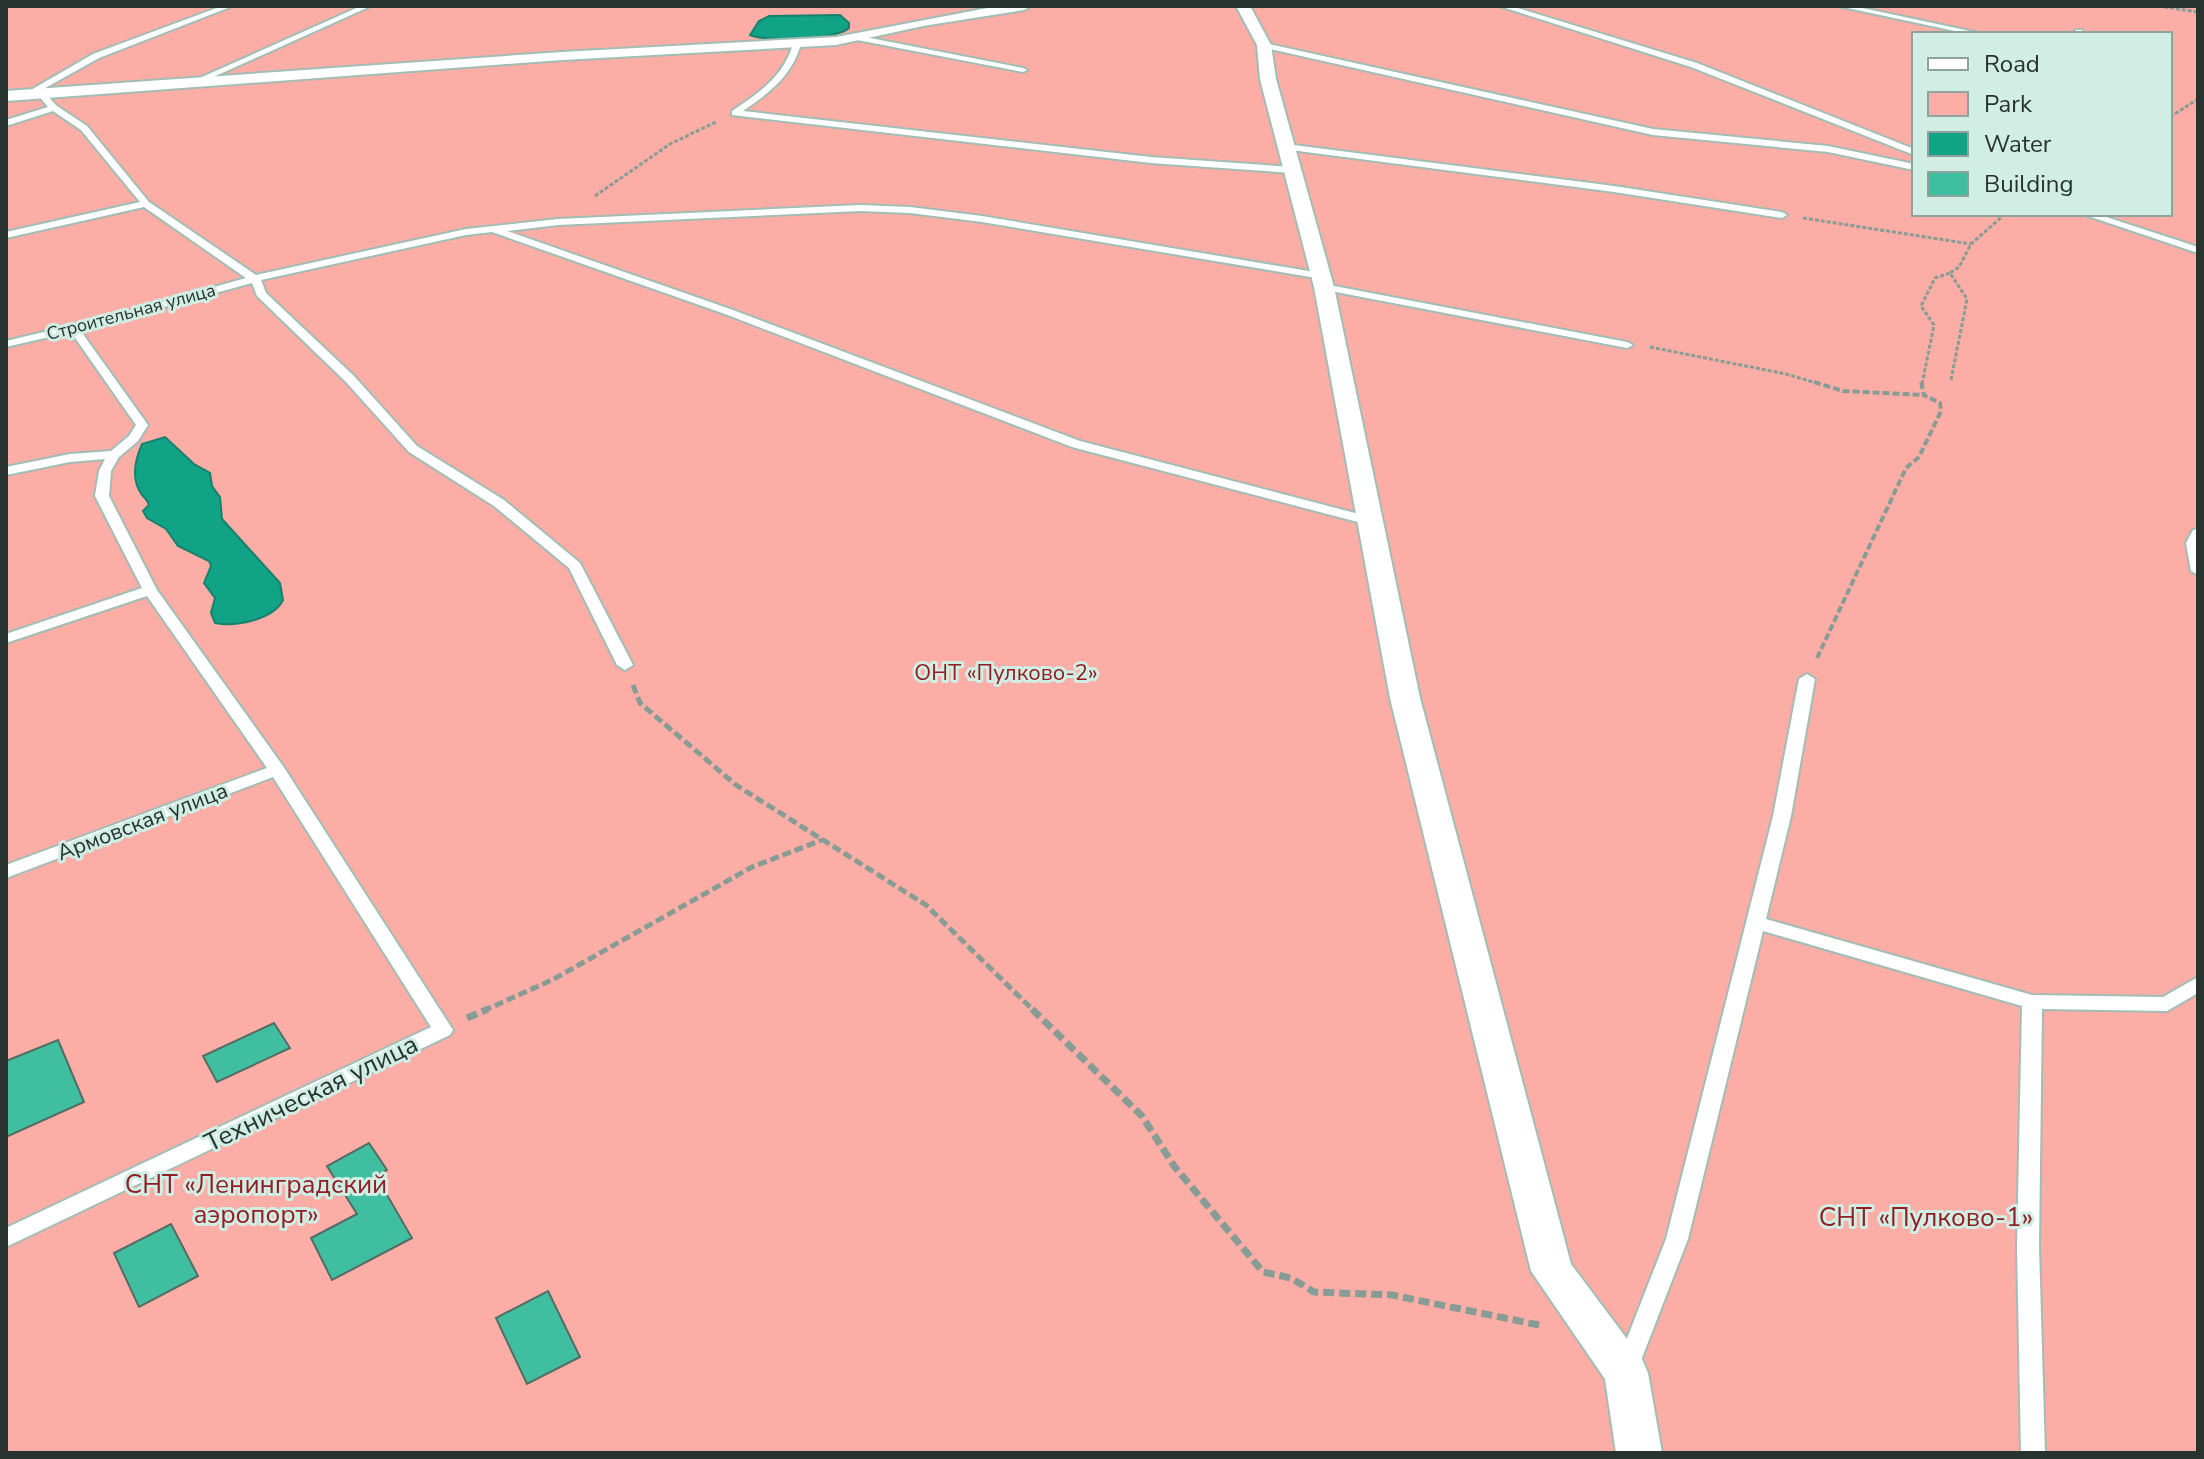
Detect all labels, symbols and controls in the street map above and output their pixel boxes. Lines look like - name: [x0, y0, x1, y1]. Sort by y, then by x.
- legend: [1912, 32, 2172, 216]
- text: Road: [1984, 48, 2040, 80]
- text: Park: [1984, 88, 2033, 120]
- text: Water: [1984, 128, 2052, 160]
- text: Building: [1984, 168, 2074, 200]
- street label: Строительная улица: [44, 278, 218, 346]
- park label: ОНТ «Пулково-2»: [914, 658, 1098, 688]
- street label: Армовская улица: [53, 776, 232, 868]
- street label: Техническая улица: [199, 1027, 424, 1160]
- park label: СНТ «Ленинградский аэропорт»: [125, 1167, 387, 1232]
- park label: СНТ «Пулково-1»: [1819, 1200, 2033, 1235]

